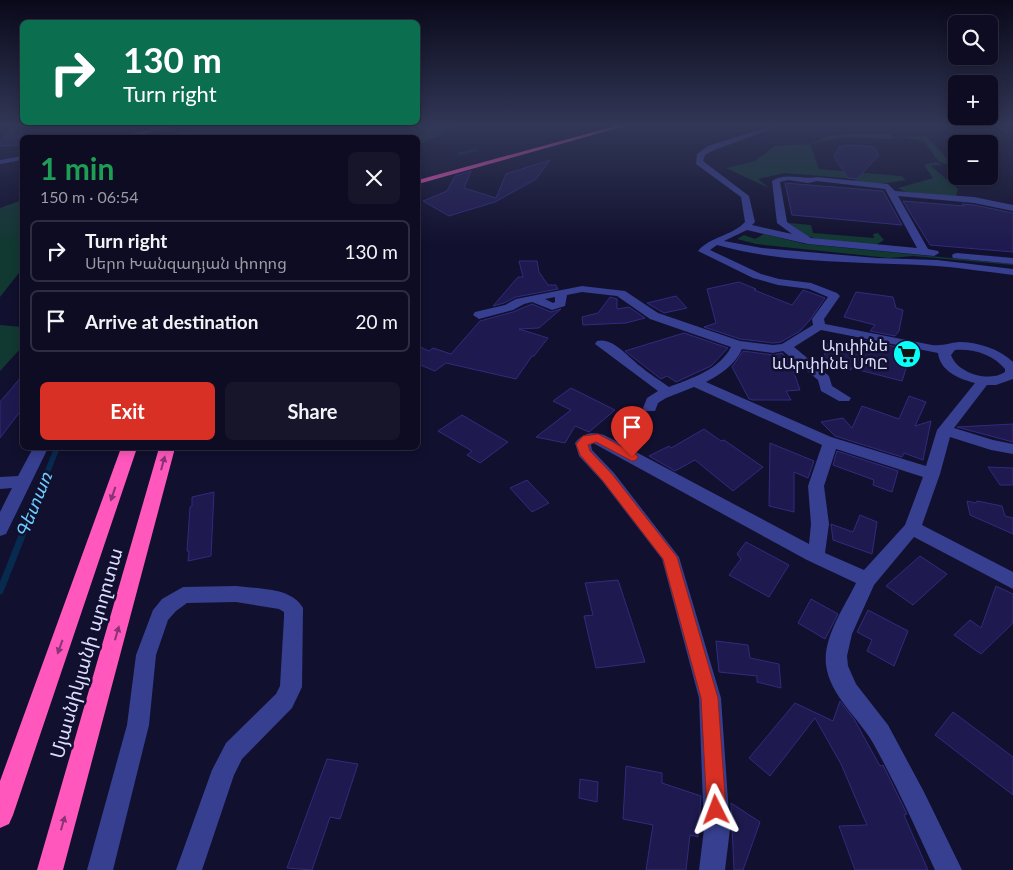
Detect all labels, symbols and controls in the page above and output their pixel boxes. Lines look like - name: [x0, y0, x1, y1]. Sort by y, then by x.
- map controls: [948, 15, 998, 185]
- button: search: [948, 15, 998, 65]
- text: 130 m: [123, 38, 222, 80]
- icon: right: [40, 40, 105, 105]
- button: +: [948, 75, 998, 125]
- text: Turn right: [123, 80, 217, 107]
- button: −: [948, 135, 998, 185]
- text: 1 min: [40, 150, 114, 186]
- button: close: [348, 152, 400, 204]
- text: 150 m · 06:54: [40, 187, 139, 206]
- text: Turn right: [85, 229, 167, 252]
- icon: right: [42, 237, 70, 265]
- text: 130 m: [344, 240, 398, 263]
- text: Սերո Խանզադյան փողոց: [85, 253, 287, 272]
- icon: arrive: [42, 307, 70, 335]
- text: Arrive at destination: [85, 310, 258, 333]
- text: 20 m: [355, 310, 398, 333]
- place label: Արփինե ևԱրփինե ՍՊԸ: [772, 335, 888, 373]
- supermarket icon: Արփինե ևԱրփինե ՍՊԸ: [892, 339, 922, 369]
- button: Exit: [40, 382, 215, 440]
- button: Share: [225, 382, 400, 440]
- pin: [611, 406, 653, 457]
- icon: arrive: [618, 413, 646, 441]
- one-way arrow: [160, 455, 168, 470]
- water label: Գետառ: [10, 468, 56, 541]
- one-way arrow: [109, 486, 116, 501]
- street label: Մյասնիկյանի պողոտա: [44, 545, 128, 761]
- one-way arrow: [113, 625, 121, 640]
- one-way arrow: [56, 640, 64, 655]
- position arrow: [689, 783, 741, 835]
- one-way arrow: [60, 815, 68, 830]

